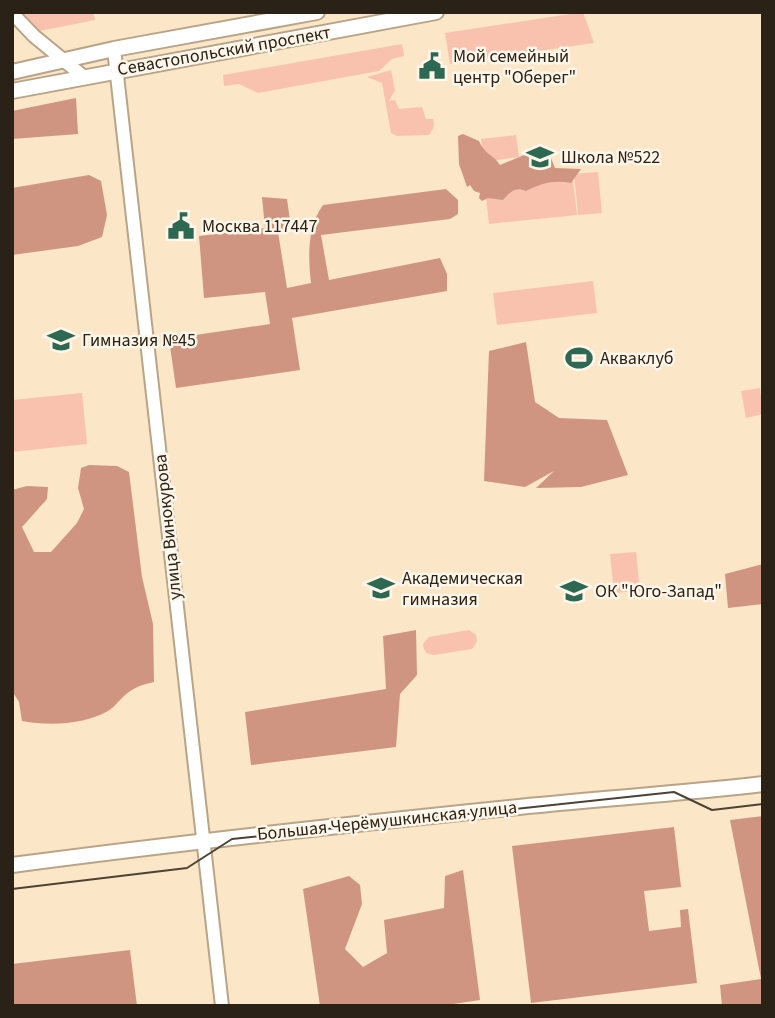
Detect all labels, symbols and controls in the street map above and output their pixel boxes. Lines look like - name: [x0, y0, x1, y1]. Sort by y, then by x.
- street label: Севастопольский проспект: [115, 20, 333, 82]
- place label: Мой семейный центр "Оберег": [453, 44, 576, 90]
- public building icon: Мой семейный центр "Оберег": [417, 51, 447, 81]
- school or university icon: Школа №522: [525, 142, 555, 172]
- place label: Школа №522: [561, 145, 660, 170]
- public building icon: Москва 117447: [166, 211, 196, 241]
- place label: Москва 117447: [202, 214, 318, 239]
- school or university icon: Гимназия №45: [46, 325, 76, 355]
- place label: Гимназия №45: [82, 328, 196, 353]
- sports icon: Акваклуб: [564, 343, 594, 373]
- place label: Акваклуб: [600, 346, 674, 371]
- street label: улица Винокурова: [148, 453, 188, 601]
- place label: Академическая гимназия: [402, 566, 523, 612]
- school or university icon: Академическая гимназия: [366, 573, 396, 603]
- school or university icon: ОК "Юго-Запад": [559, 576, 589, 606]
- place label: ОК "Юго-Запад": [595, 579, 722, 604]
- street label: Большая Черёмушкинская улица: [256, 795, 518, 847]

